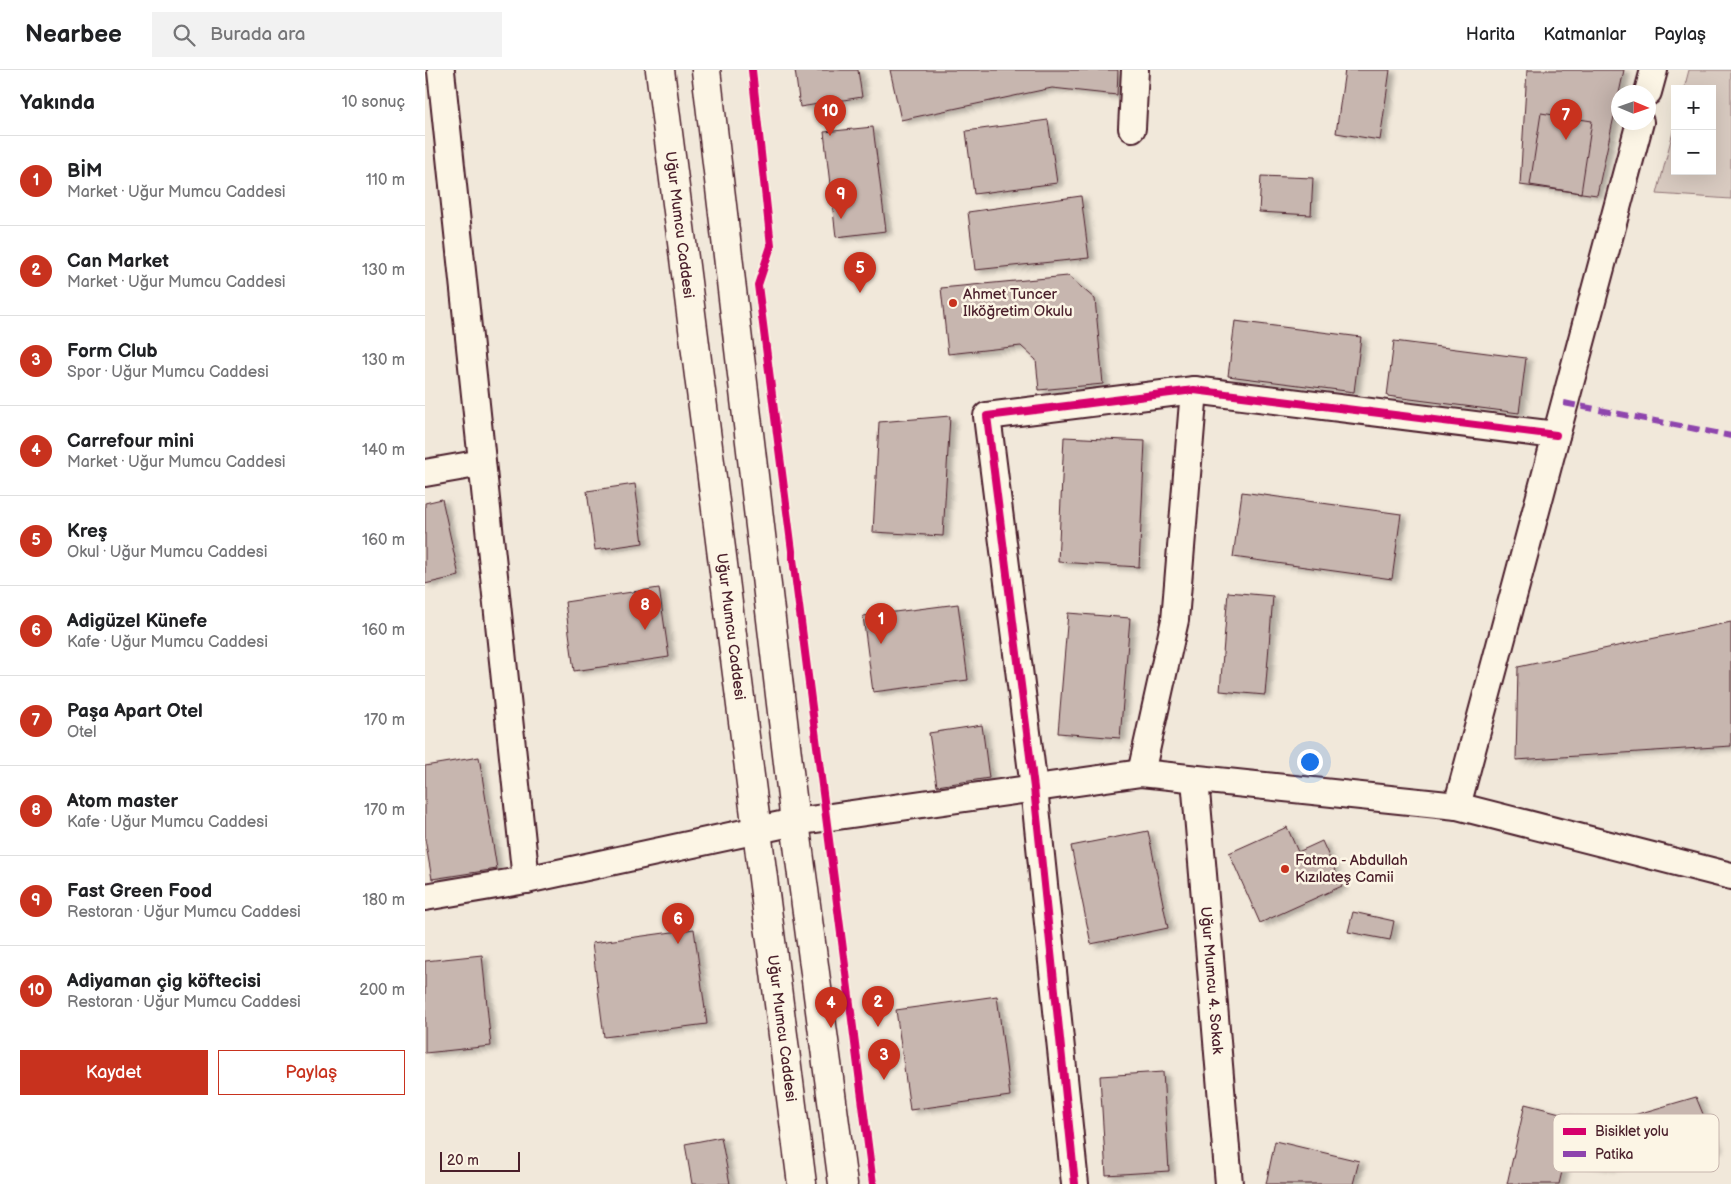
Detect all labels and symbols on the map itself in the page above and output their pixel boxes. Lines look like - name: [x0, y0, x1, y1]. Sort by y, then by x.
- north arrow: [1611, 85, 1656, 130]
- pin: 10: [814, 95, 846, 136]
- pin: 7: [1550, 99, 1582, 140]
- street label: Uğur Mumcu Caddesi: [660, 150, 698, 299]
- pin: 9: [825, 178, 857, 219]
- pin: 5: [844, 252, 876, 293]
- place label: Ahmet Tuncer Ilköğretim Okulu: [963, 285, 1073, 321]
- marker: Ahmet Tuncer Ilköğretim Okulu: [947, 297, 959, 309]
- street label: Uğur Mumcu Caddesi: [712, 552, 749, 701]
- pin: 8: [629, 589, 661, 630]
- pin: 1: [865, 603, 897, 644]
- your location: [1297, 749, 1323, 775]
- place label: Fatma - Abdullah Kızılateş Camii: [1295, 851, 1408, 887]
- marker: Fatma - Abdullah Kızılateş Camii: [1279, 863, 1291, 875]
- pin: 6: [662, 903, 694, 944]
- street label: Uğur Mumcu 4. Sokak: [1196, 906, 1227, 1056]
- street label: Uğur Mumcu Caddesi: [763, 954, 800, 1103]
- pin: 2: [862, 986, 894, 1027]
- pin: 4: [815, 987, 847, 1028]
- pin: 3: [868, 1039, 900, 1080]
- legend: [1553, 1114, 1719, 1172]
- text: Bisiklet yolu: [1595, 1123, 1669, 1140]
- text: Patika: [1595, 1146, 1633, 1163]
- scale bar: [440, 1149, 520, 1172]

